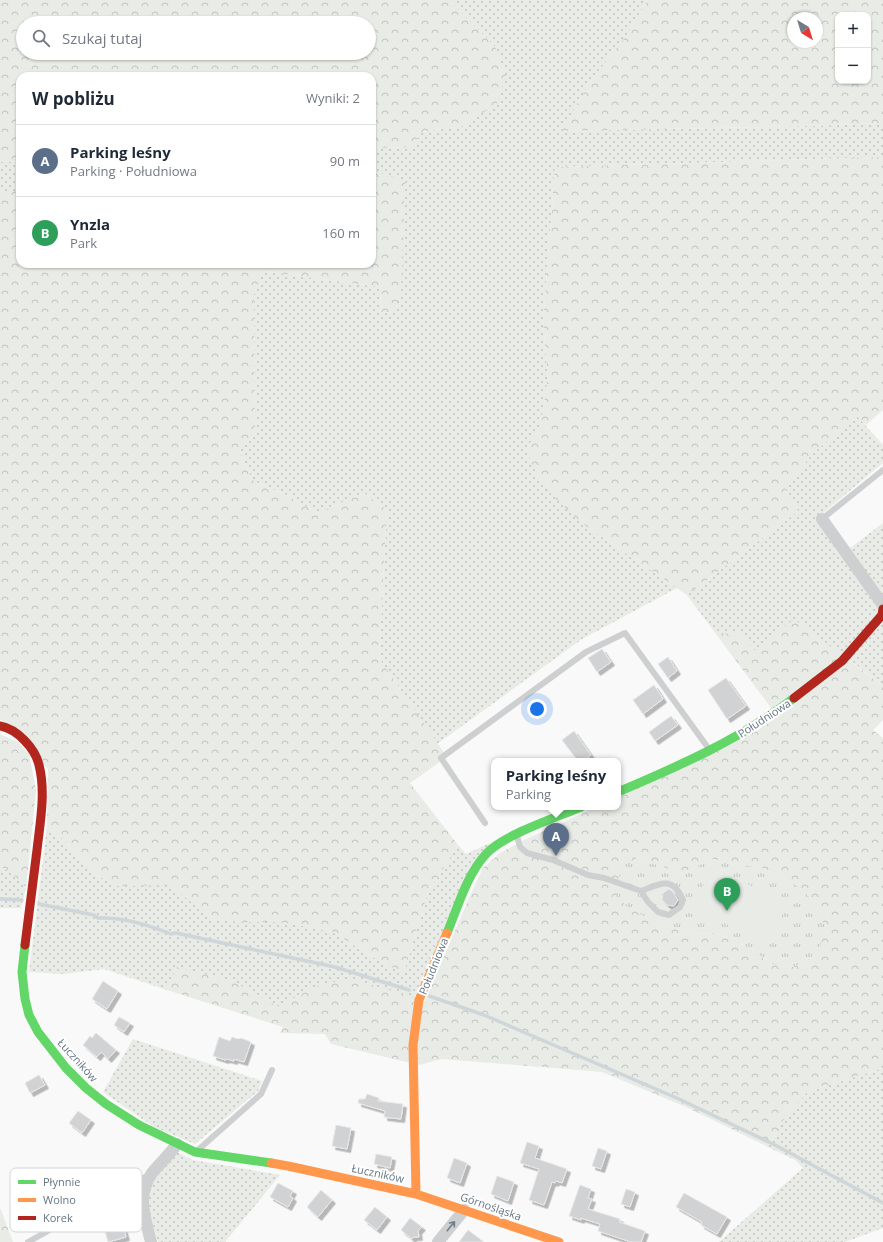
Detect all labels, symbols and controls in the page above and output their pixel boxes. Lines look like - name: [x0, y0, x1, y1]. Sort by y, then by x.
- north arrow: [787, 12, 823, 48]
- map controls: [835, 12, 871, 84]
- button: +: [835, 12, 871, 48]
- search box: [16, 16, 376, 60]
- icon: search: [30, 27, 52, 49]
- text: Szukaj tutaj: [62, 28, 142, 48]
- button: −: [835, 48, 871, 84]
- text: W pobliżu: [32, 87, 115, 110]
- text: Wyniki: 2: [306, 89, 360, 107]
- text: Parking leśny: [70, 142, 171, 162]
- text: A: [41, 152, 49, 170]
- text: 90 m: [330, 152, 360, 170]
- text: Parking · Południowa: [70, 162, 197, 180]
- text: Ynzla: [70, 214, 110, 234]
- text: B: [41, 224, 49, 242]
- text: 160 m: [322, 224, 360, 242]
- text: Park: [70, 234, 97, 252]
- street label: Południowa: [735, 695, 793, 741]
- your location: [527, 699, 547, 719]
- popup: [491, 758, 621, 810]
- text: Parking leśny: [506, 765, 606, 785]
- text: Parking: [506, 785, 551, 803]
- pin: A: [543, 823, 569, 856]
- pin: B: [714, 878, 740, 911]
- street label: Południowa: [415, 935, 451, 997]
- street label: Łuczników: [55, 1035, 102, 1085]
- street label: Łuczników: [350, 1160, 406, 1186]
- legend: [10, 1168, 142, 1232]
- text: Płynnie: [43, 1174, 80, 1189]
- street label: Górnośląska: [458, 1189, 524, 1223]
- text: Wolno: [43, 1192, 76, 1207]
- text: Korek: [43, 1210, 73, 1225]
- one-way arrow: [447, 1220, 456, 1231]

